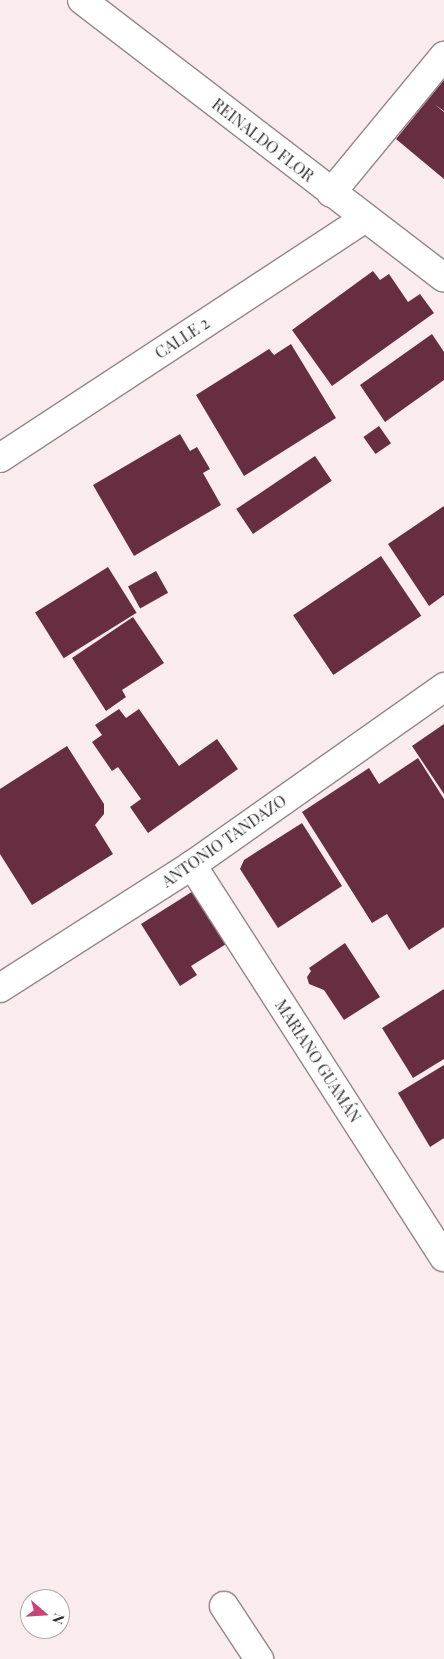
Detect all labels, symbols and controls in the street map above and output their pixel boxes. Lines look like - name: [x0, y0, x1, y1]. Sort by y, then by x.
- street label: REINALDO FLOR: [208, 94, 318, 186]
- street label: CALLE 2: [151, 313, 213, 363]
- street label: ANTONIO TANDAZO: [158, 791, 290, 891]
- street label: MARIANO GUAMÁN: [271, 996, 365, 1126]
- north arrow: [20, 1589, 70, 1639]
- text: N: [48, 1611, 69, 1627]

